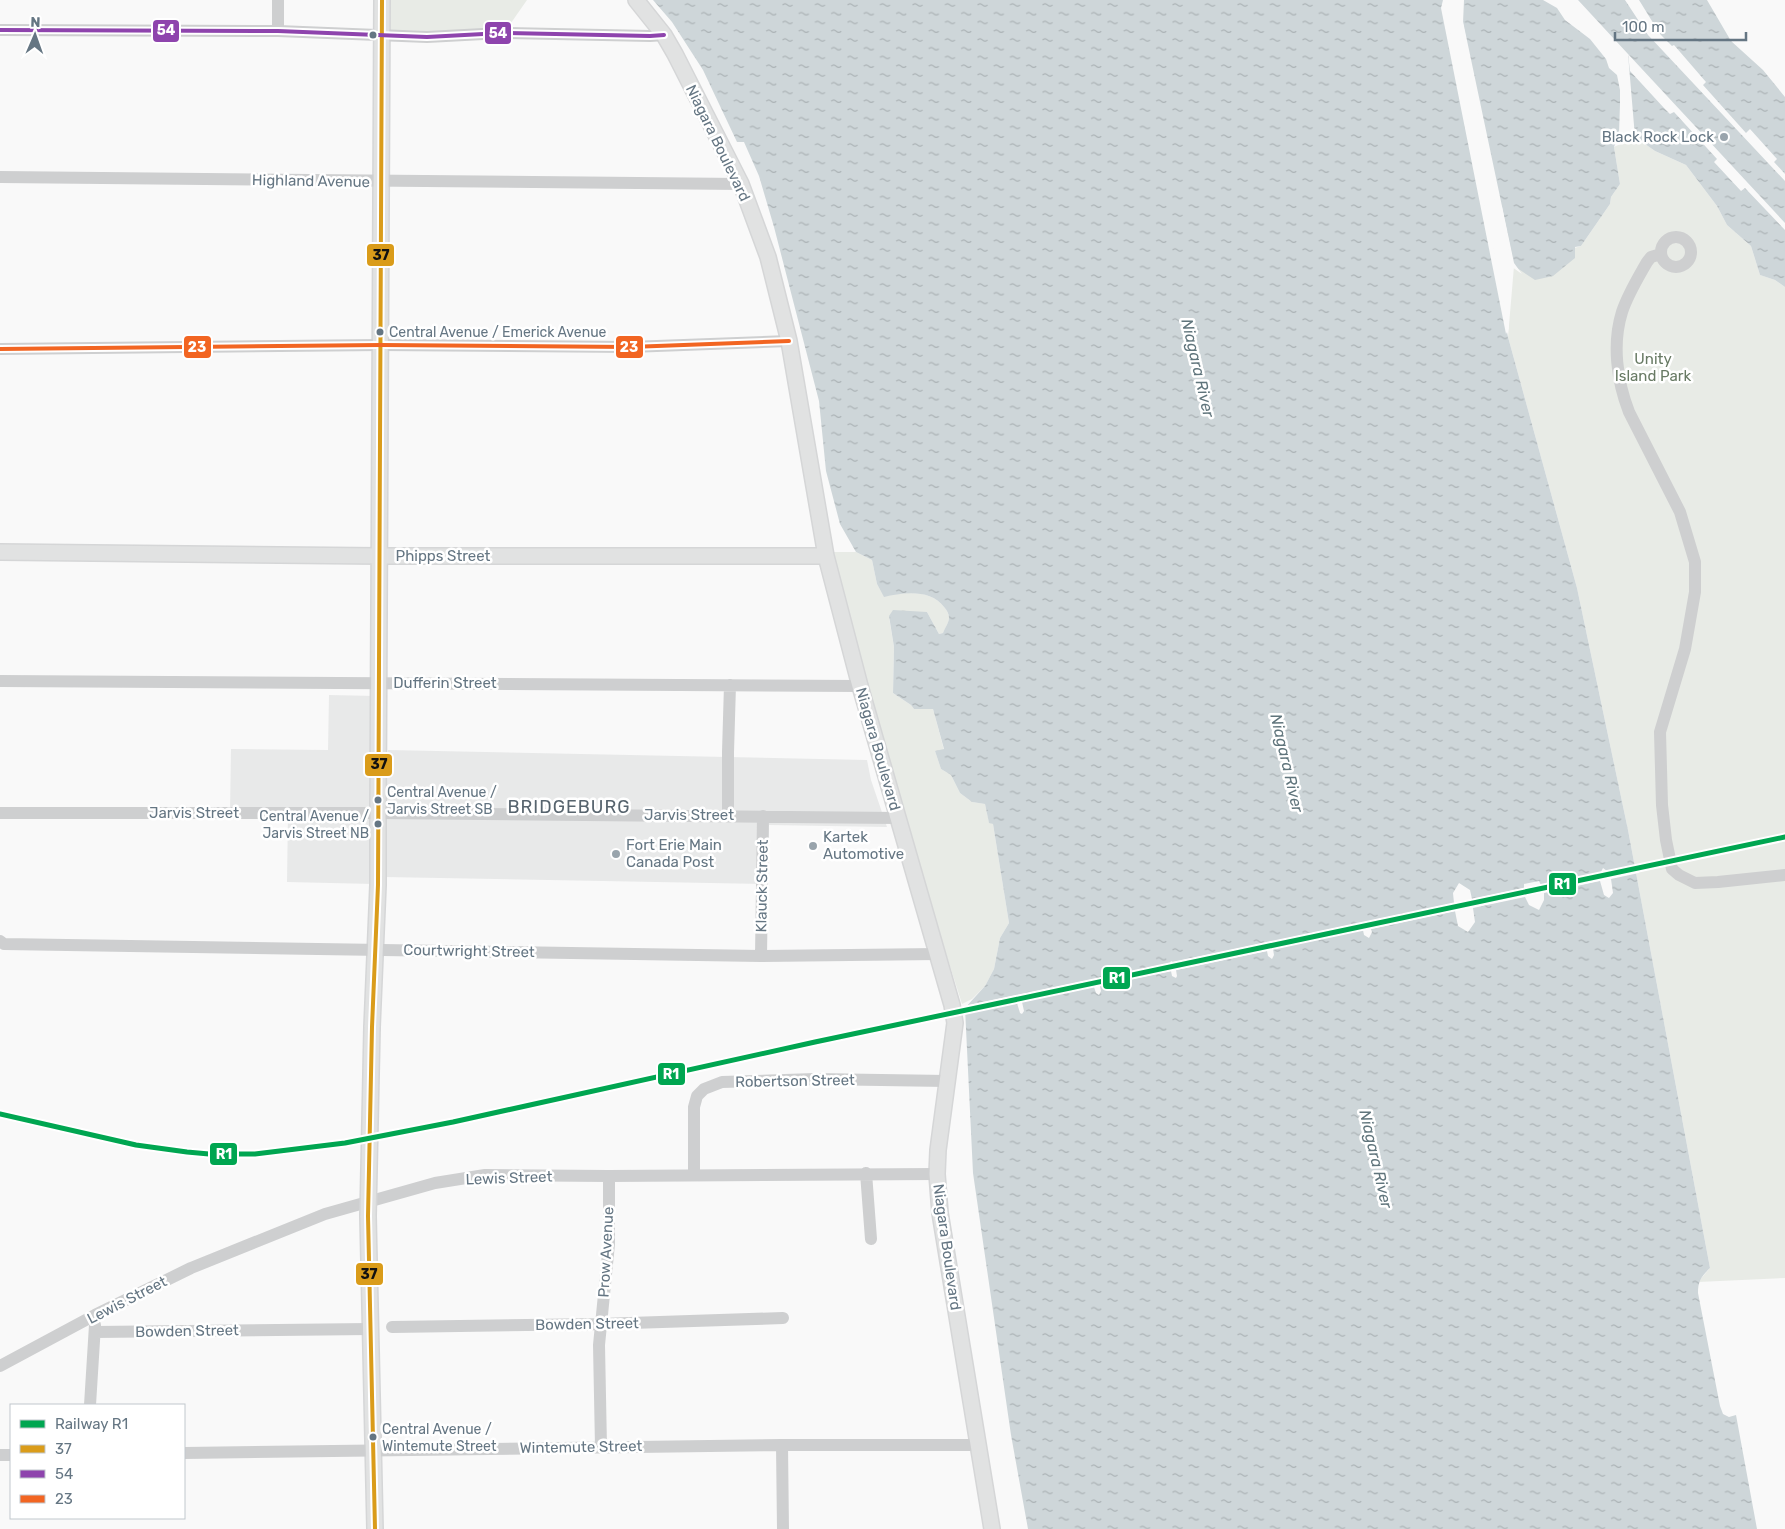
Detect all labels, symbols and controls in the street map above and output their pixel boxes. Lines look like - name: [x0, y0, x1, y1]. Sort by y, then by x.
- north arrow: [10, 10, 60, 60]
- scale bar: [1615, 10, 1746, 42]
- text: N: [30, 14, 41, 31]
- text: 100 m: [1622, 18, 1664, 36]
- line badge: 54: [152, 19, 180, 43]
- line badge: 54: [484, 21, 512, 45]
- text: 54: [157, 22, 176, 39]
- text: 54: [489, 25, 508, 42]
- unlabelled marker: [368, 30, 378, 40]
- street label: Niagara Boulevard: [682, 82, 754, 204]
- place label: Black Rock Lock: [1602, 128, 1714, 146]
- marker: Black Rock Lock: [1718, 131, 1730, 143]
- street label: Highland Avenue: [252, 171, 370, 191]
- line badge: 37: [366, 243, 395, 267]
- text: 37: [372, 247, 390, 264]
- water label: Niagara River: [1177, 317, 1219, 420]
- place label: Central Avenue / Emerick Avenue: [389, 324, 607, 341]
- marker: Central Avenue / Emerick Avenue: [375, 327, 385, 337]
- line badge: 23: [183, 335, 212, 359]
- line badge: 23: [615, 335, 644, 359]
- text: 23: [188, 339, 206, 356]
- text: 23: [620, 339, 638, 356]
- park label: Unity Island Park: [1615, 350, 1692, 385]
- street label: Phipps Street: [396, 547, 491, 565]
- street label: Dufferin Street: [393, 674, 497, 692]
- street label: Niagara Boulevard: [852, 685, 904, 813]
- water label: Niagara River: [1266, 712, 1308, 815]
- line badge: 37: [364, 753, 393, 777]
- text: 37: [370, 756, 388, 773]
- place label: Central Avenue / Jarvis Street SB: [387, 784, 497, 818]
- marker: Central Avenue / Jarvis Street SB: [373, 795, 383, 805]
- district label: BRIDGEBURG: [508, 796, 630, 818]
- street label: Jarvis Street: [149, 804, 239, 822]
- street label: Jarvis Street: [644, 806, 734, 824]
- place label: Central Avenue / Jarvis Street NB: [259, 808, 369, 842]
- marker: Central Avenue / Jarvis Street NB: [373, 819, 383, 829]
- place label: Kartek Automotive: [823, 828, 904, 863]
- place label: Fort Erie Main Canada Post: [626, 836, 722, 871]
- street label: Klauck Street: [752, 839, 772, 933]
- marker: Kartek Automotive: [807, 840, 819, 852]
- marker: Fort Erie Main Canada Post: [610, 848, 622, 860]
- line badge: R1: [1548, 872, 1577, 896]
- text: R1: [1554, 876, 1570, 893]
- street label: Courtwright Street: [403, 941, 535, 961]
- line badge: R1: [1102, 966, 1131, 990]
- text: R1: [1109, 970, 1125, 987]
- line badge: R1: [657, 1062, 686, 1086]
- text: R1: [663, 1066, 679, 1083]
- street label: Robertson Street: [735, 1071, 855, 1091]
- water label: Niagara River: [1355, 1108, 1397, 1211]
- line badge: R1: [209, 1142, 238, 1166]
- text: R1: [216, 1146, 232, 1163]
- street label: Lewis Street: [465, 1167, 553, 1189]
- street label: Niagara Boulevard: [929, 1183, 965, 1311]
- street label: Prow Avenue: [595, 1206, 617, 1298]
- line badge: 37: [355, 1262, 384, 1286]
- text: 37: [360, 1266, 378, 1283]
- street label: Lewis Street: [84, 1272, 170, 1328]
- street label: Bowden Street: [535, 1314, 639, 1334]
- street label: Bowden Street: [135, 1321, 239, 1341]
- legend: [10, 1404, 185, 1519]
- text: Railway R1: [55, 1415, 128, 1433]
- place label: Central Avenue / Wintemute Street: [382, 1421, 497, 1455]
- marker: Central Avenue / Wintemute Street: [368, 1432, 378, 1442]
- street label: Wintemute Street: [520, 1437, 643, 1457]
- text: 37: [55, 1440, 72, 1458]
- text: 54: [55, 1465, 73, 1483]
- text: 23: [55, 1490, 73, 1508]

